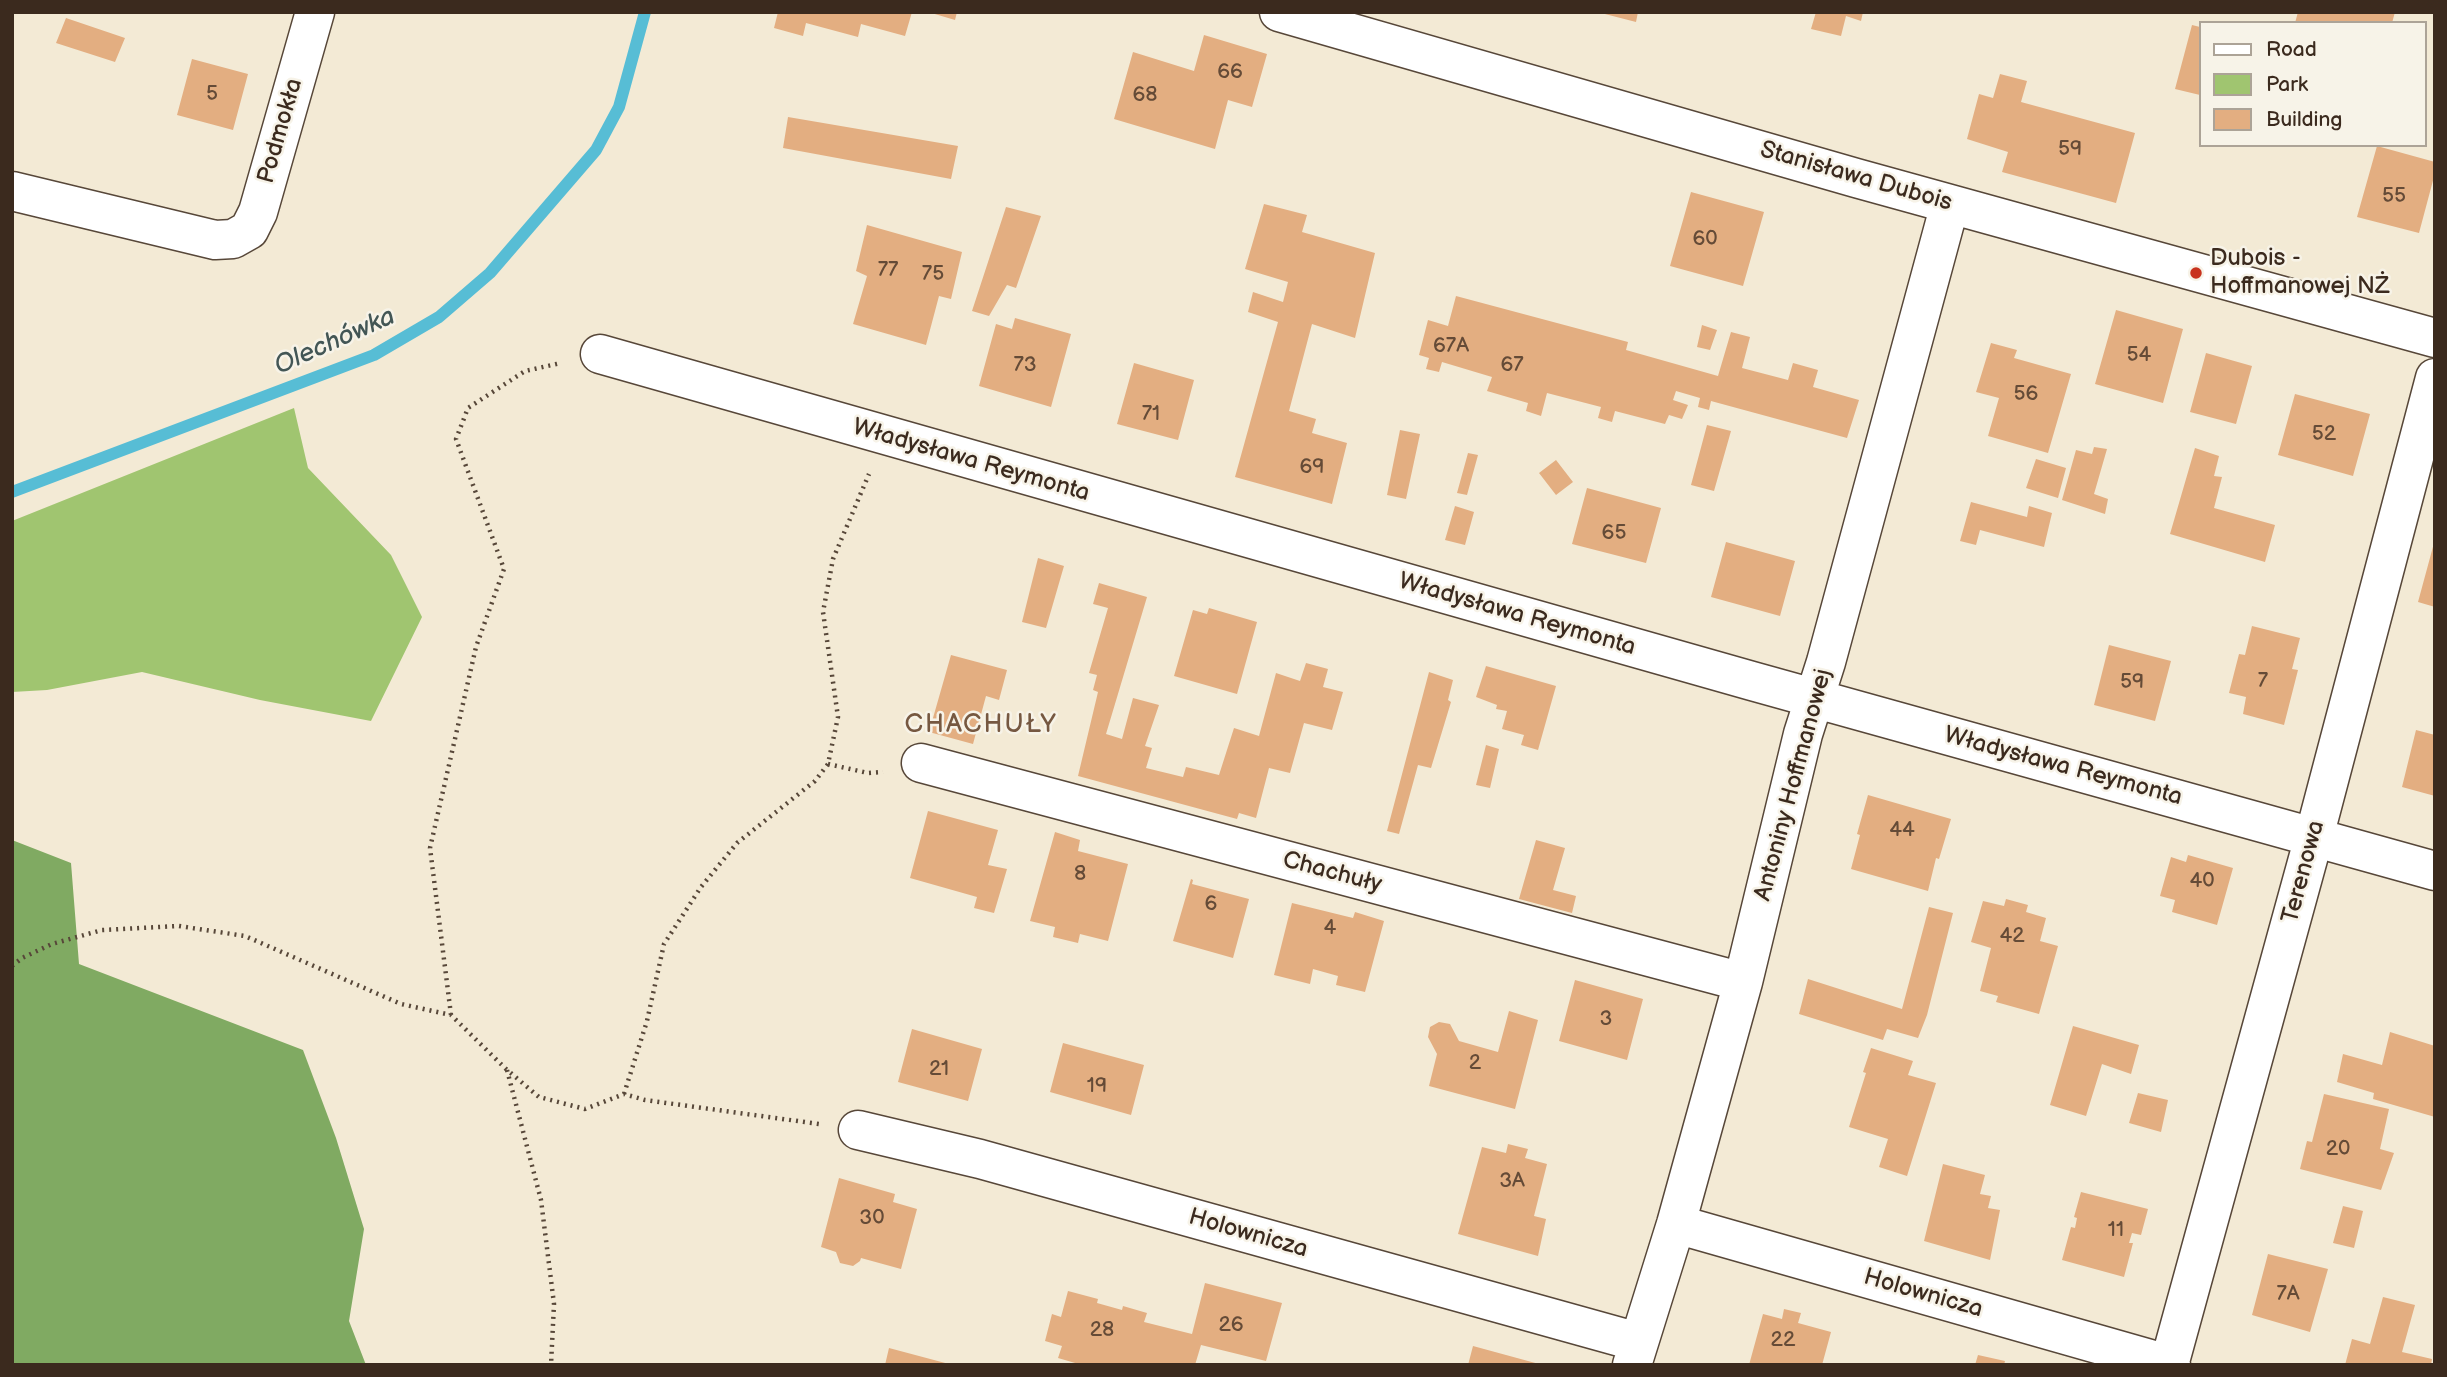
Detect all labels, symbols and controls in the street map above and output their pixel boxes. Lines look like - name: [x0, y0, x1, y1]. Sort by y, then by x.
- legend: [2198, 21, 2426, 147]
- text: Road: [2266, 37, 2317, 62]
- house number: 66: [1217, 60, 1243, 86]
- text: Park: [2266, 72, 2308, 97]
- street label: Podmokła: [252, 75, 310, 187]
- house number: 5: [206, 82, 218, 108]
- house number: 68: [1132, 83, 1158, 109]
- text: Building: [2266, 107, 2342, 132]
- street label: Stanisława Dubois: [1757, 136, 1955, 218]
- house number: 59: [2058, 137, 2082, 163]
- house number: 55: [2382, 184, 2406, 210]
- house number: 60: [1692, 227, 1718, 253]
- place label: Dubois - Hoffmanowej NŻ: [2210, 245, 2390, 301]
- house number: 77: [878, 258, 898, 284]
- house number: 75: [922, 262, 944, 288]
- marker: Dubois - Hoffmanowej NŻ: [2188, 265, 2204, 281]
- water label: Olechówka: [270, 302, 400, 382]
- house number: 67A: [1433, 334, 1469, 360]
- house number: 54: [2127, 343, 2151, 369]
- house number: 73: [1013, 353, 1037, 379]
- house number: 67: [1500, 353, 1524, 379]
- house number: 56: [2014, 382, 2038, 408]
- house number: 71: [1142, 402, 1160, 428]
- street label: Władysława Reymonta: [849, 413, 1093, 509]
- house number: 52: [2312, 422, 2336, 448]
- house number: 69: [1300, 455, 1324, 481]
- house number: 65: [1602, 521, 1626, 547]
- street label: Władysława Reymonta: [1395, 567, 1639, 663]
- street label: Antoniny Hoffmanowej: [1749, 666, 1839, 904]
- house number: 7: [2258, 669, 2268, 695]
- house number: 59: [2120, 670, 2144, 696]
- district label: CHACHUŁY: [905, 709, 1057, 741]
- street label: Władysława Reymonta: [1941, 721, 2185, 813]
- house number: 44: [1889, 818, 1915, 844]
- street label: Terenowa: [2276, 818, 2332, 926]
- street label: Chachuły: [1279, 846, 1385, 900]
- house number: 8: [1074, 862, 1086, 888]
- house number: 40: [2189, 869, 2215, 895]
- house number: 6: [1205, 892, 1217, 918]
- house number: 4: [1324, 916, 1336, 942]
- house number: 42: [1999, 924, 2025, 950]
- house number: 3: [1600, 1007, 1612, 1033]
- house number: 2: [1469, 1051, 1481, 1077]
- house number: 21: [929, 1057, 949, 1083]
- house number: 19: [1087, 1074, 1107, 1100]
- house number: 20: [2326, 1137, 2350, 1163]
- house number: 3A: [1499, 1169, 1525, 1195]
- street label: Holownicza: [1185, 1203, 1311, 1265]
- house number: 30: [859, 1206, 885, 1232]
- house number: 11: [2108, 1218, 2124, 1244]
- street label: Holownicza: [1860, 1263, 1986, 1325]
- house number: 7A: [2276, 1282, 2300, 1308]
- house number: 26: [1218, 1313, 1244, 1339]
- house number: 28: [1090, 1318, 1114, 1344]
- house number: 22: [1771, 1328, 1795, 1354]

